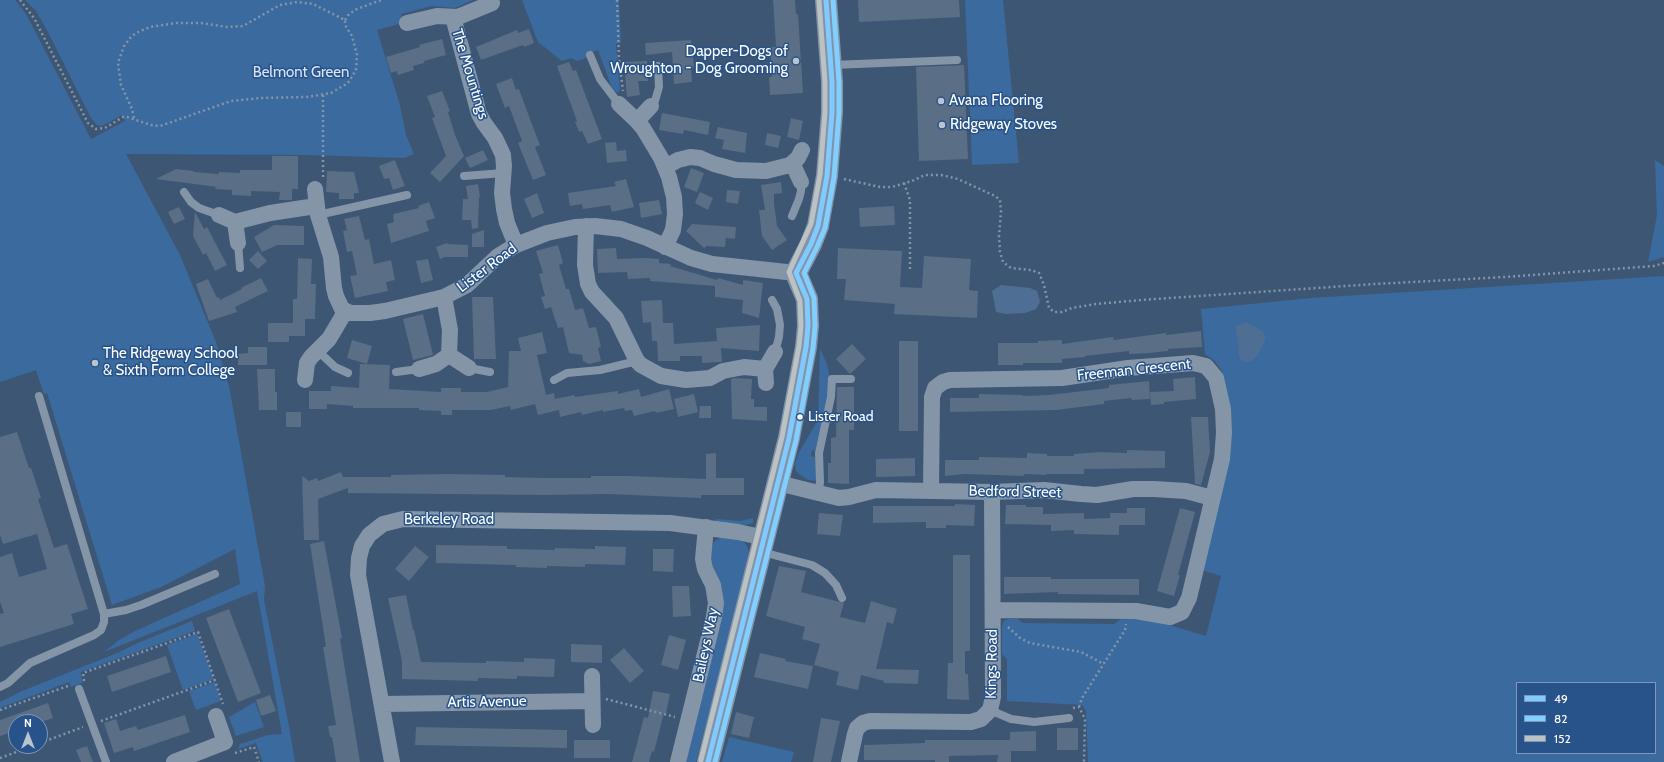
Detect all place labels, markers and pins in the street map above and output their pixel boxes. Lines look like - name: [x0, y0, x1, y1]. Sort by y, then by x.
- place label: Dapper-Dogs of Wroughton - Dog Grooming: [610, 43, 788, 78]
- marker: Dapper-Dogs of Wroughton - Dog Grooming: [791, 56, 801, 66]
- place label: Avana Flooring: [949, 92, 1043, 110]
- marker: Avana Flooring: [936, 96, 946, 106]
- place label: Ridgeway Stoves: [950, 116, 1057, 134]
- marker: Ridgeway Stoves: [937, 120, 947, 130]
- place label: The Ridgeway School & Sixth Form College: [103, 345, 238, 380]
- marker: The Ridgeway School & Sixth Form College: [90, 358, 100, 368]
- place label: Lister Road: [808, 409, 874, 425]
- marker: Lister Road: [795, 412, 805, 422]

